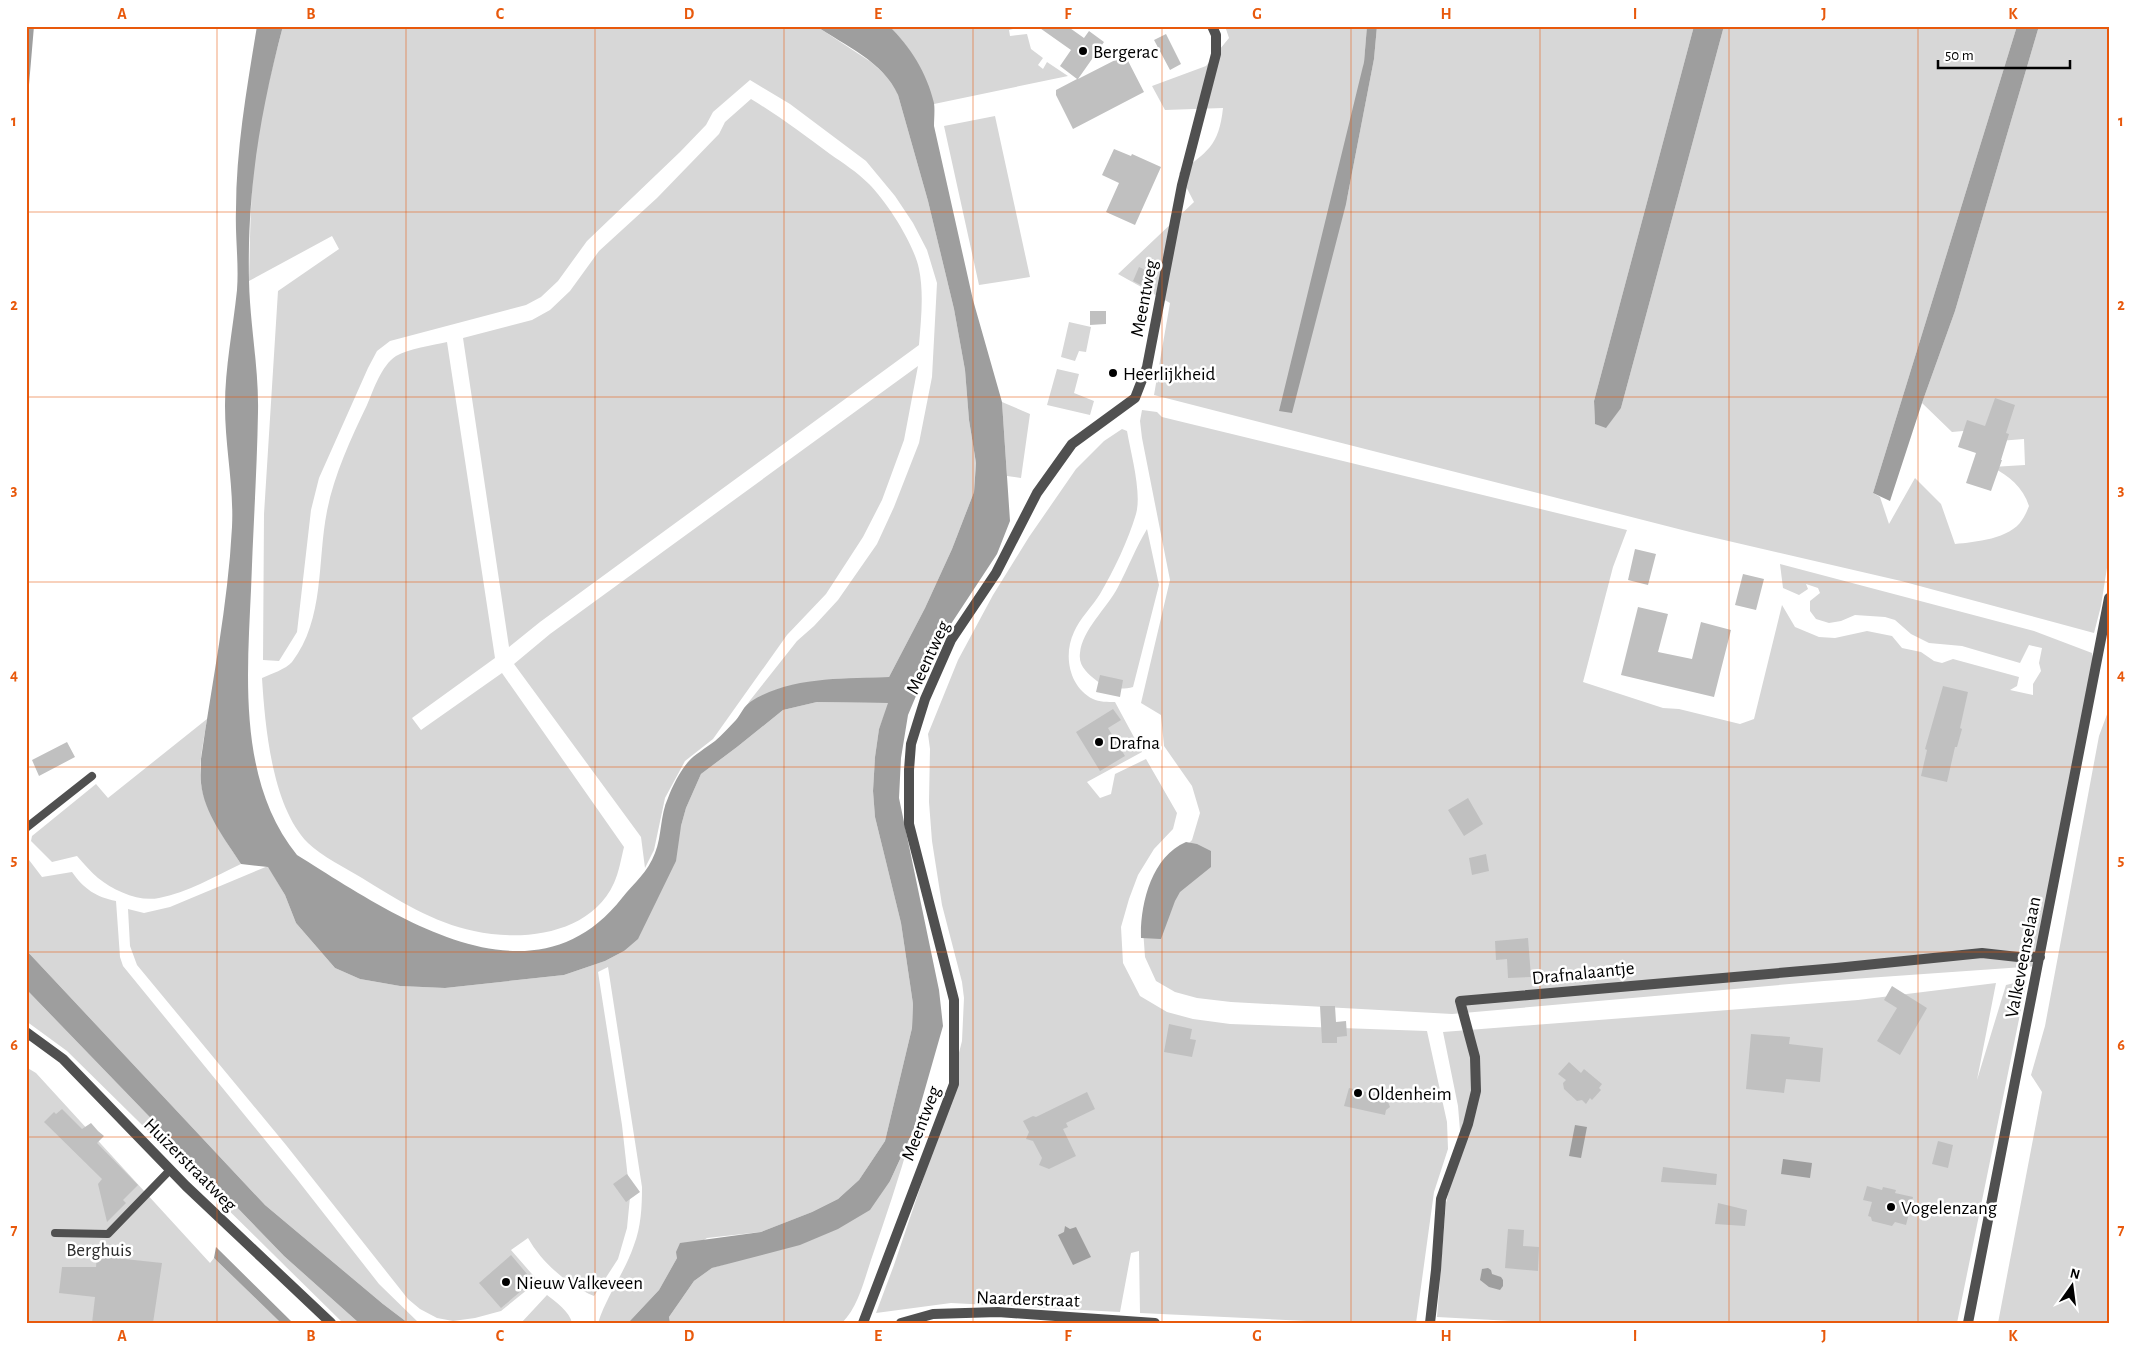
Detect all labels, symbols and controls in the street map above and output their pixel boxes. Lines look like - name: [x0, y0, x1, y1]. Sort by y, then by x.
- text: A: [117, 6, 127, 22]
- text: B: [306, 6, 316, 22]
- text: C: [496, 6, 505, 22]
- text: D: [684, 6, 695, 22]
- text: E: [874, 6, 882, 22]
- text: F: [1064, 6, 1072, 22]
- text: G: [1252, 6, 1262, 22]
- text: H: [1440, 6, 1452, 22]
- text: I: [1633, 6, 1637, 22]
- text: J: [1821, 6, 1827, 22]
- text: K: [2008, 6, 2018, 22]
- scale bar: [1938, 38, 2070, 70]
- place label: Bergerac: [1093, 43, 1158, 62]
- marker: Bergerac: [1077, 45, 1089, 57]
- text: 50 m: [1945, 48, 1974, 63]
- text: 1: [11, 113, 17, 129]
- text: 1: [2118, 113, 2124, 129]
- street label: Meentweg: [1128, 257, 1161, 339]
- text: 2: [10, 297, 18, 313]
- text: 2: [2117, 297, 2125, 313]
- place label: Heerlijkheid: [1123, 365, 1216, 384]
- marker: Heerlijkheid: [1107, 367, 1119, 379]
- text: 3: [11, 482, 18, 498]
- text: 3: [2118, 482, 2125, 498]
- street label: Meentweg: [903, 617, 954, 697]
- text: 4: [10, 667, 18, 683]
- text: 4: [2117, 667, 2125, 683]
- place label: Drafna: [1109, 734, 1160, 753]
- marker: Drafna: [1093, 736, 1105, 748]
- text: 5: [11, 852, 18, 868]
- text: 5: [2118, 852, 2125, 868]
- street label: Valkeveenselaan: [2002, 895, 2045, 1019]
- street label: Drafnalaantje: [1531, 959, 1635, 988]
- text: 6: [10, 1037, 18, 1053]
- text: 6: [2117, 1037, 2125, 1053]
- street label: Meentweg: [898, 1083, 945, 1164]
- place label: Oldenheim: [1368, 1085, 1452, 1104]
- marker: Oldenheim: [1352, 1087, 1364, 1099]
- street label: Huizerstraatweg: [140, 1115, 241, 1216]
- place label: Vogelenzang: [1901, 1199, 1998, 1218]
- marker: Vogelenzang: [1885, 1201, 1897, 1213]
- text: 7: [11, 1222, 18, 1238]
- text: 7: [2118, 1222, 2125, 1238]
- park label: Berghuis: [66, 1241, 132, 1260]
- north arrow: [2048, 1262, 2098, 1312]
- text: N: [2068, 1266, 2081, 1282]
- place label: Nieuw Valkeveen: [516, 1274, 643, 1293]
- marker: Nieuw Valkeveen: [500, 1276, 512, 1288]
- street label: Naarderstraat: [976, 1288, 1080, 1311]
- text: A: [117, 1328, 127, 1344]
- text: B: [306, 1328, 316, 1344]
- text: C: [496, 1328, 505, 1344]
- text: D: [684, 1328, 695, 1344]
- text: E: [874, 1328, 882, 1344]
- text: F: [1064, 1328, 1072, 1344]
- text: G: [1252, 1328, 1262, 1344]
- text: H: [1440, 1328, 1452, 1344]
- text: I: [1633, 1328, 1637, 1344]
- text: J: [1821, 1328, 1827, 1344]
- text: K: [2008, 1328, 2018, 1344]

